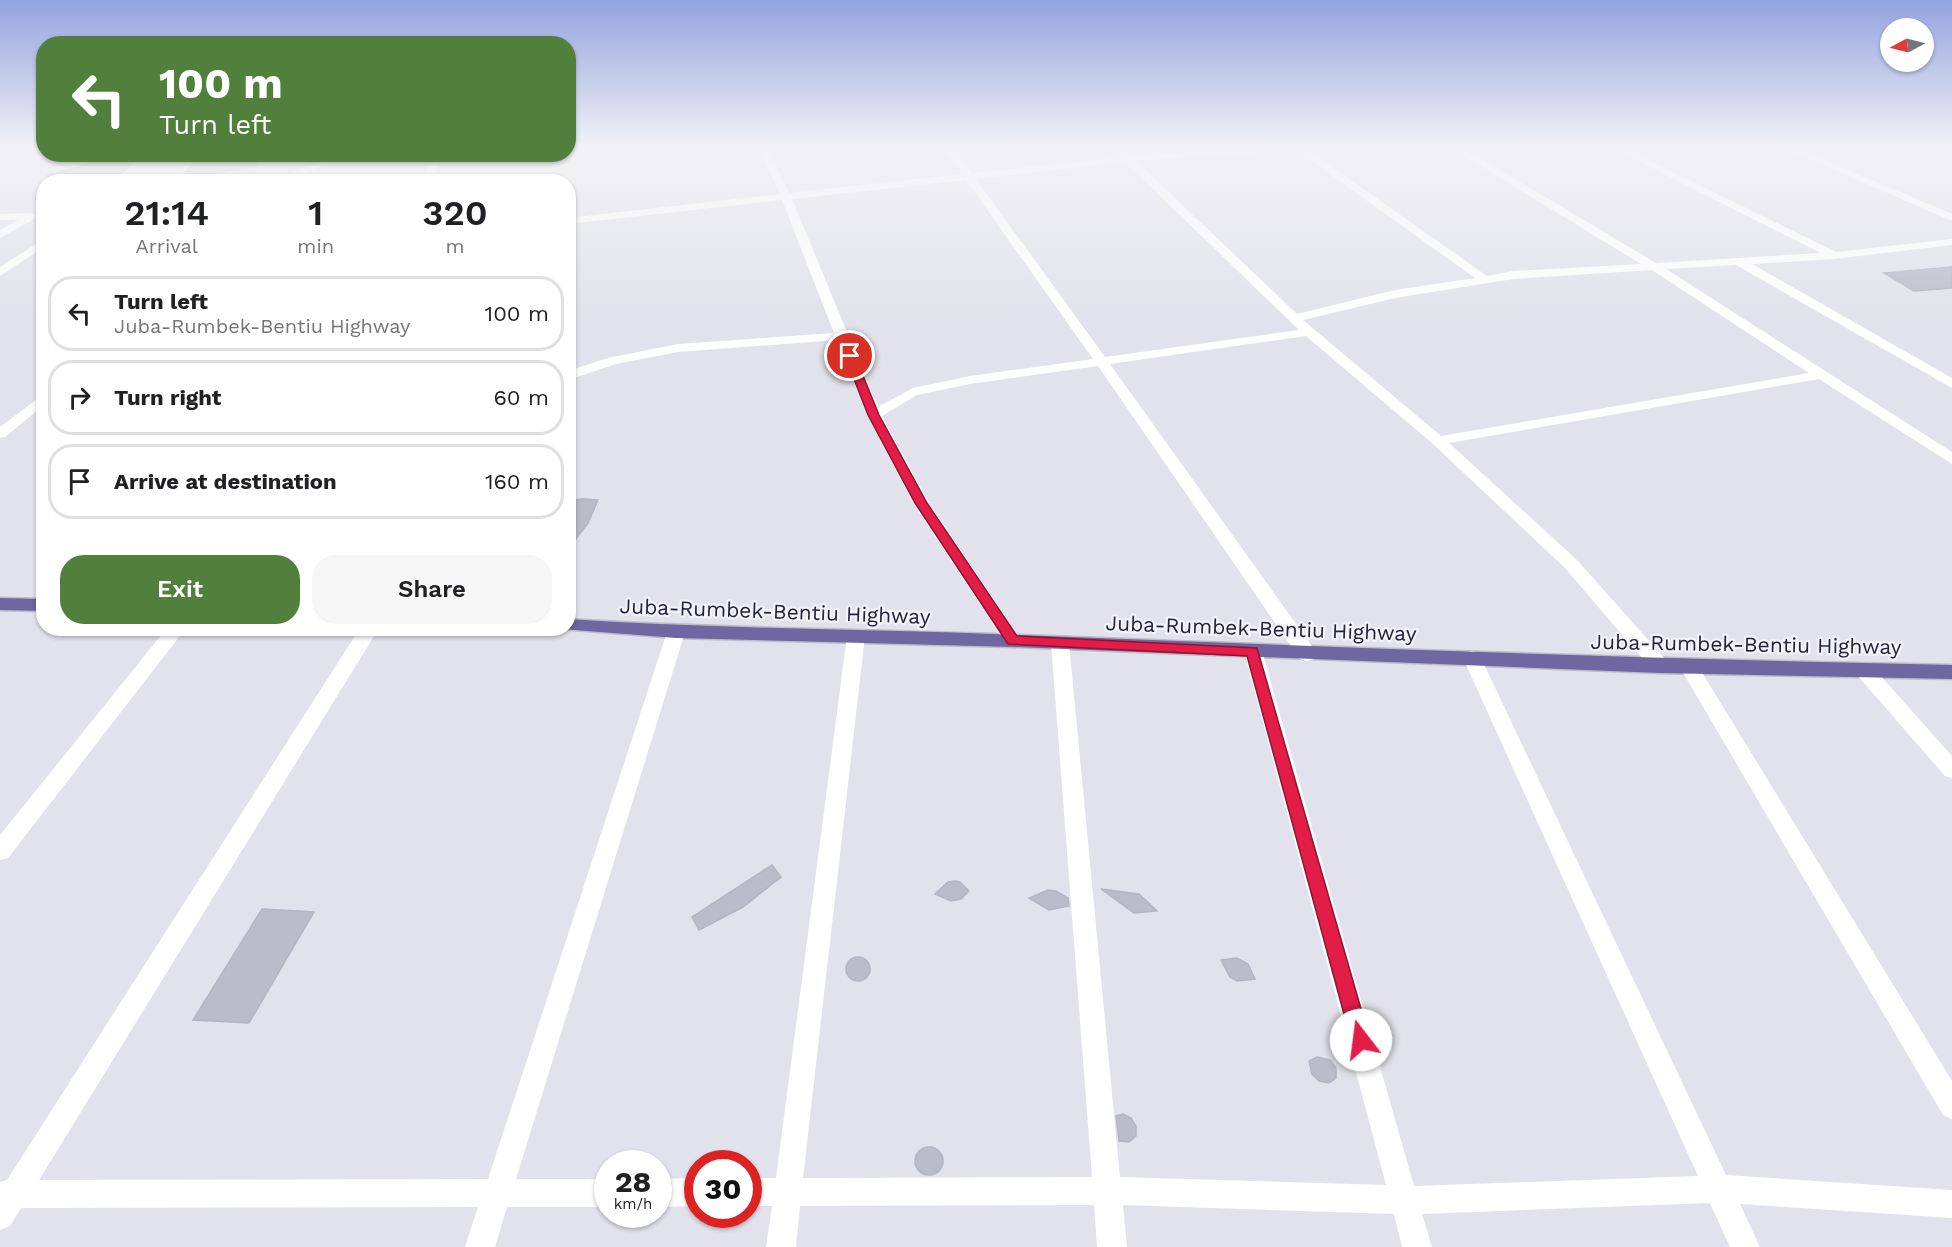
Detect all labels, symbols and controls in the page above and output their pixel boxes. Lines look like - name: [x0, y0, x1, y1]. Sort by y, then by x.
- north arrow: [1880, 18, 1934, 72]
- map controls: [1880, 18, 1934, 72]
- text: 100 m: [159, 59, 283, 108]
- icon: left: [60, 60, 138, 138]
- text: Turn left: [159, 109, 271, 141]
- text: 21:14: [124, 192, 209, 234]
- text: 1: [308, 192, 323, 234]
- text: 320: [422, 192, 488, 234]
- text: Arrival: [135, 234, 198, 258]
- text: min: [297, 234, 334, 258]
- text: m: [446, 234, 465, 258]
- text: Turn left: [114, 289, 208, 314]
- icon: left: [63, 297, 96, 330]
- text: 100 m: [485, 301, 549, 326]
- text: Juba-Rumbek-Bentiu Highway: [114, 314, 410, 338]
- pin: [824, 330, 875, 381]
- icon: arrive: [833, 339, 866, 372]
- icon: right: [63, 381, 96, 414]
- text: Turn right: [114, 385, 221, 410]
- text: 60 m: [493, 385, 549, 410]
- icon: arrive: [63, 465, 96, 498]
- text: Arrive at destination: [114, 469, 337, 494]
- text: 160 m: [485, 469, 549, 494]
- button: Exit: [60, 555, 300, 624]
- button: Share: [312, 555, 552, 624]
- street label: Juba-Rumbek-Bentiu Highway: [619, 593, 931, 629]
- street label: Juba-Rumbek-Bentiu Highway: [1105, 610, 1417, 646]
- street label: Juba-Rumbek-Bentiu Highway: [1590, 629, 1902, 659]
- position arrow: [1329, 1008, 1393, 1072]
- speed limit sign: 30: [684, 1150, 762, 1228]
- text: 28: [615, 1164, 651, 1199]
- text: km/h: [614, 1195, 652, 1213]

